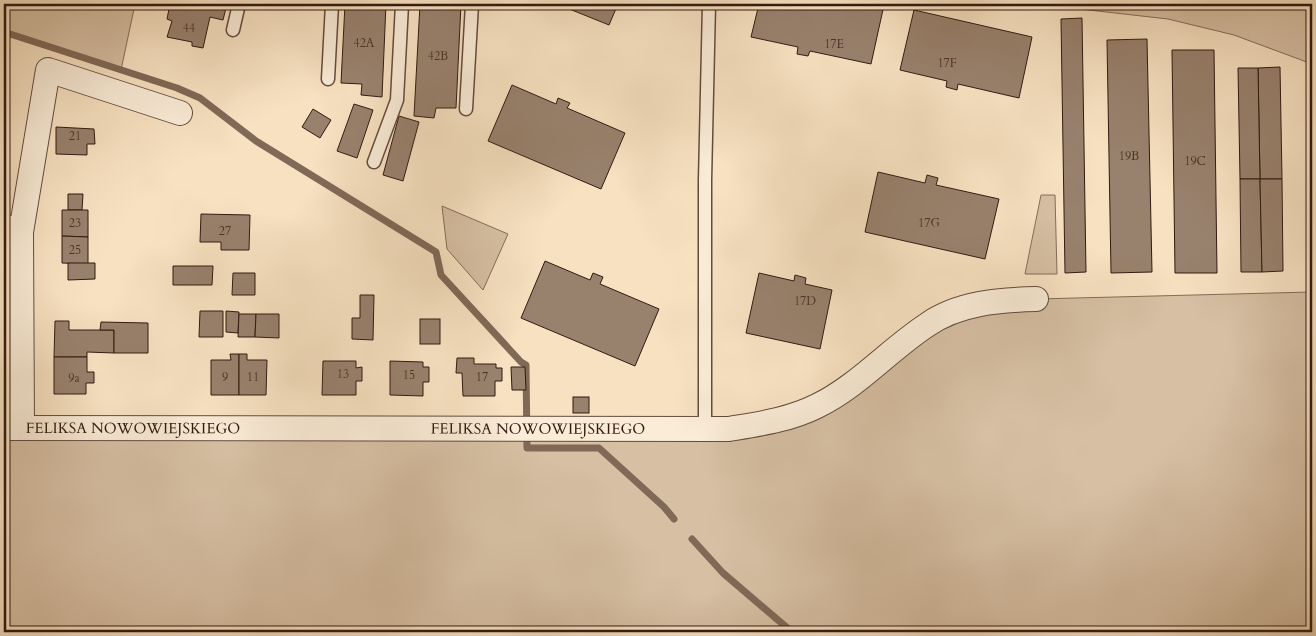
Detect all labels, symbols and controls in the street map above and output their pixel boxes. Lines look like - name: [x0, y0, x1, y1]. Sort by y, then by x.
- house number: 44: [183, 20, 195, 36]
- house number: 42A: [354, 35, 375, 51]
- house number: 17E: [824, 36, 844, 52]
- house number: 42B: [428, 48, 448, 64]
- house number: 17F: [937, 55, 957, 71]
- house number: 21: [69, 128, 81, 144]
- house number: 19B: [1119, 148, 1139, 164]
- house number: 19C: [1184, 153, 1206, 169]
- house number: 23: [69, 215, 81, 231]
- house number: 17G: [918, 215, 940, 231]
- house number: 27: [219, 223, 231, 239]
- house number: 25: [69, 242, 81, 258]
- house number: 17D: [794, 293, 816, 309]
- house number: 13: [337, 366, 349, 382]
- house number: 15: [403, 367, 415, 383]
- house number: 9: [222, 369, 228, 385]
- house number: 11: [247, 369, 259, 385]
- house number: 17: [476, 369, 488, 385]
- house number: 9a: [68, 370, 80, 386]
- street label: FELIKSA NOWOWIEJSKIEGO: [26, 418, 240, 438]
- street label: FELIKSA NOWOWIEJSKIEGO: [431, 419, 645, 439]

